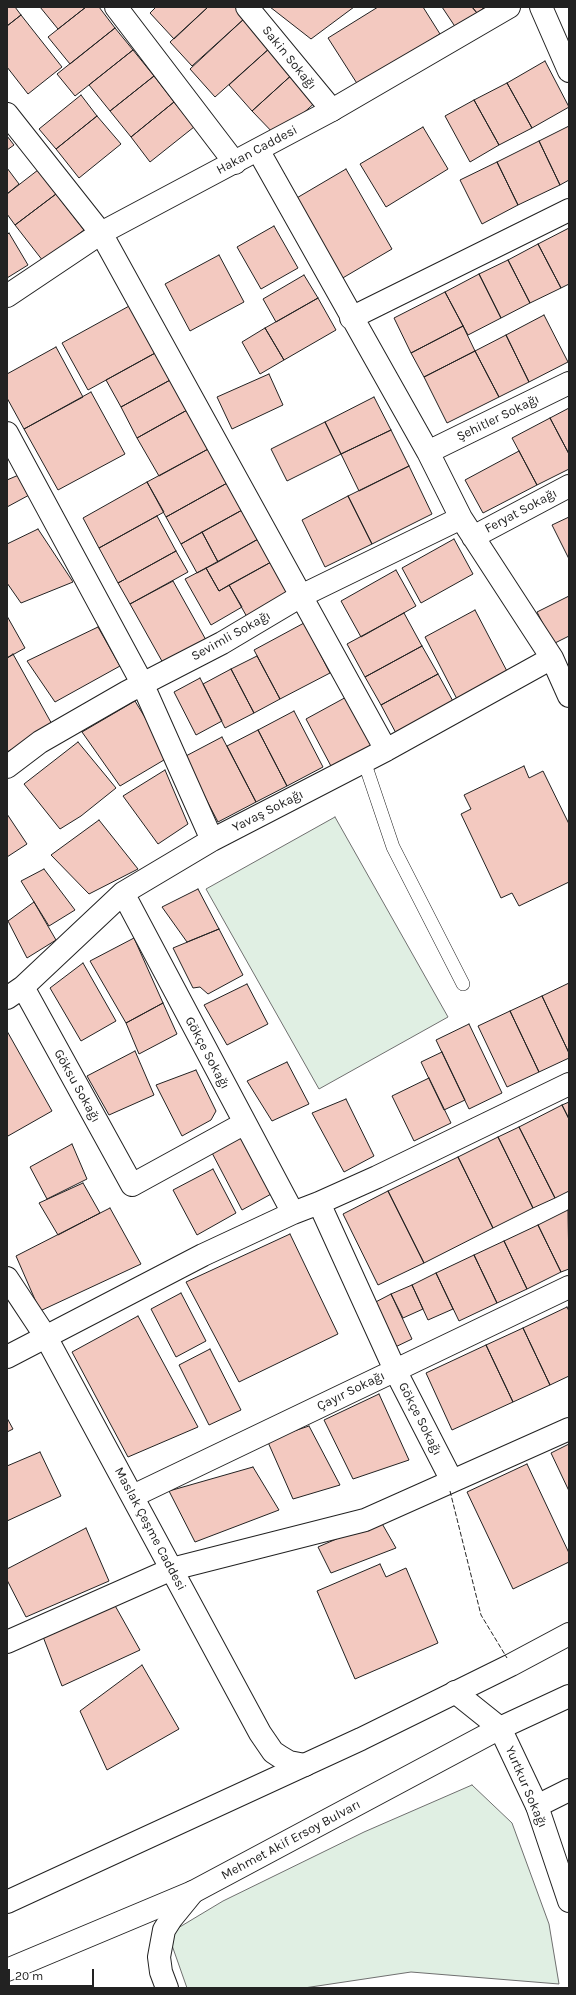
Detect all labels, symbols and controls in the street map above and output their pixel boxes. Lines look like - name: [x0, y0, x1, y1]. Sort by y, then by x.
- street label: Sakin Sokağı: [258, 23, 320, 93]
- street label: Hakan Caddesi: [214, 122, 300, 178]
- street label: Şehitler Sokağı: [454, 391, 542, 445]
- street label: Feryat Sokağı: [482, 485, 560, 537]
- street label: Sevimli Sokağı: [189, 608, 273, 664]
- street label: Yavaş Sokağı: [230, 786, 306, 836]
- street label: Gökçe Sokağı: [181, 1014, 233, 1092]
- street label: Göksu Sokağı: [50, 1047, 104, 1125]
- street label: Çayır Sokağı: [315, 1368, 387, 1414]
- street label: Gökçe Sokağı: [395, 1380, 445, 1458]
- street label: Maslak Çeşme Caddesi: [111, 1465, 189, 1593]
- street label: Yurtkur Sokağı: [502, 1744, 550, 1830]
- street label: Mehmet Akif Ersoy Bulvarı: [219, 1797, 363, 1883]
- scale bar: [10, 1961, 96, 1987]
- text: 20 m: [15, 1969, 43, 1983]

